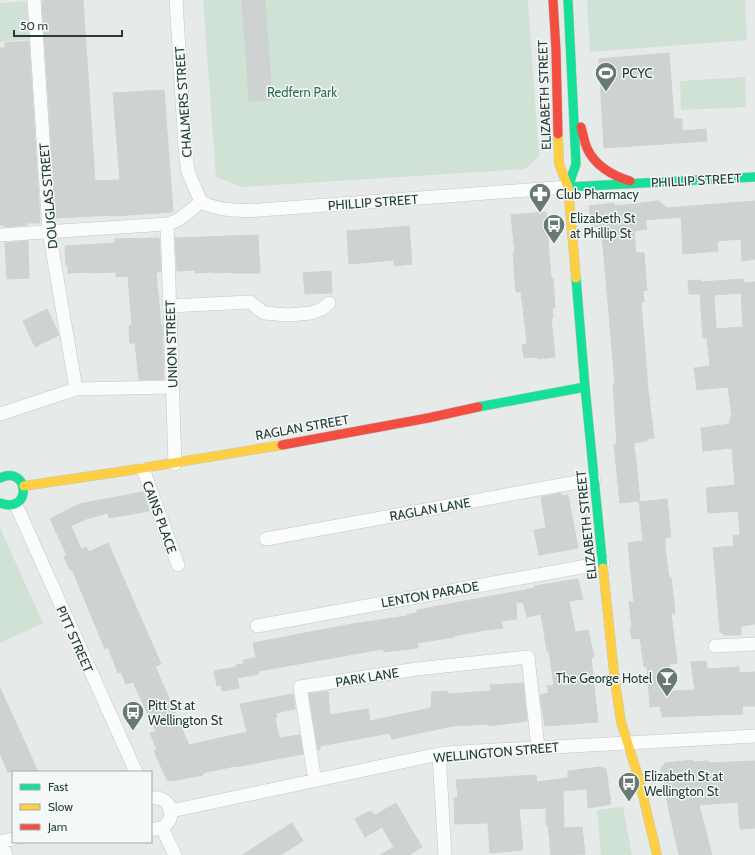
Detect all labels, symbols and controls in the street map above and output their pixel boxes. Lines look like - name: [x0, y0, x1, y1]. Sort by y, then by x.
- scale bar: [14, 12, 122, 38]
- text: 50 m: [20, 18, 48, 33]
- street label: ELIZABETH STREET: [534, 40, 554, 150]
- street label: CHALMERS STREET: [171, 46, 195, 158]
- sports icon: PCYC: [593, 60, 619, 93]
- place label: PCYC: [622, 65, 653, 81]
- park label: Redfern Park: [267, 84, 337, 100]
- street label: DOUGLAS STREET: [35, 142, 61, 250]
- street label: PHILLIP STREET: [650, 170, 742, 190]
- pharmacy icon: Club Pharmacy: [527, 181, 553, 214]
- place label: Club Pharmacy: [556, 186, 639, 202]
- street label: PHILLIP STREET: [327, 191, 419, 213]
- place label: Elizabeth St at Phillip St: [570, 210, 636, 241]
- bus stop icon: Elizabeth St at Phillip St: [541, 212, 567, 245]
- street label: UNION STREET: [161, 300, 181, 388]
- street label: RAGLAN STREET: [254, 411, 350, 443]
- street label: ELIZABETH STREET: [572, 469, 600, 580]
- street label: CAINS PLACE: [139, 479, 181, 555]
- street label: RAGLAN LANE: [388, 494, 472, 524]
- street label: LENTON PARADE: [380, 578, 480, 610]
- street label: PITT STREET: [53, 603, 97, 675]
- street label: PARK LANE: [334, 664, 400, 690]
- bar icon: The George Hotel: [654, 665, 680, 698]
- place label: The George Hotel: [556, 670, 652, 686]
- place label: Pitt St at Wellington St: [148, 697, 223, 728]
- bus stop icon: Pitt St at Wellington St: [120, 699, 146, 732]
- street label: WELLINGTON STREET: [433, 739, 560, 765]
- place label: Elizabeth St at Wellington St: [644, 768, 723, 799]
- bus stop icon: Elizabeth St at Wellington St: [616, 770, 642, 803]
- legend: [12, 771, 152, 843]
- text: Fast: [48, 779, 68, 794]
- text: Slow: [48, 799, 73, 814]
- text: Jam: [47, 819, 67, 834]

